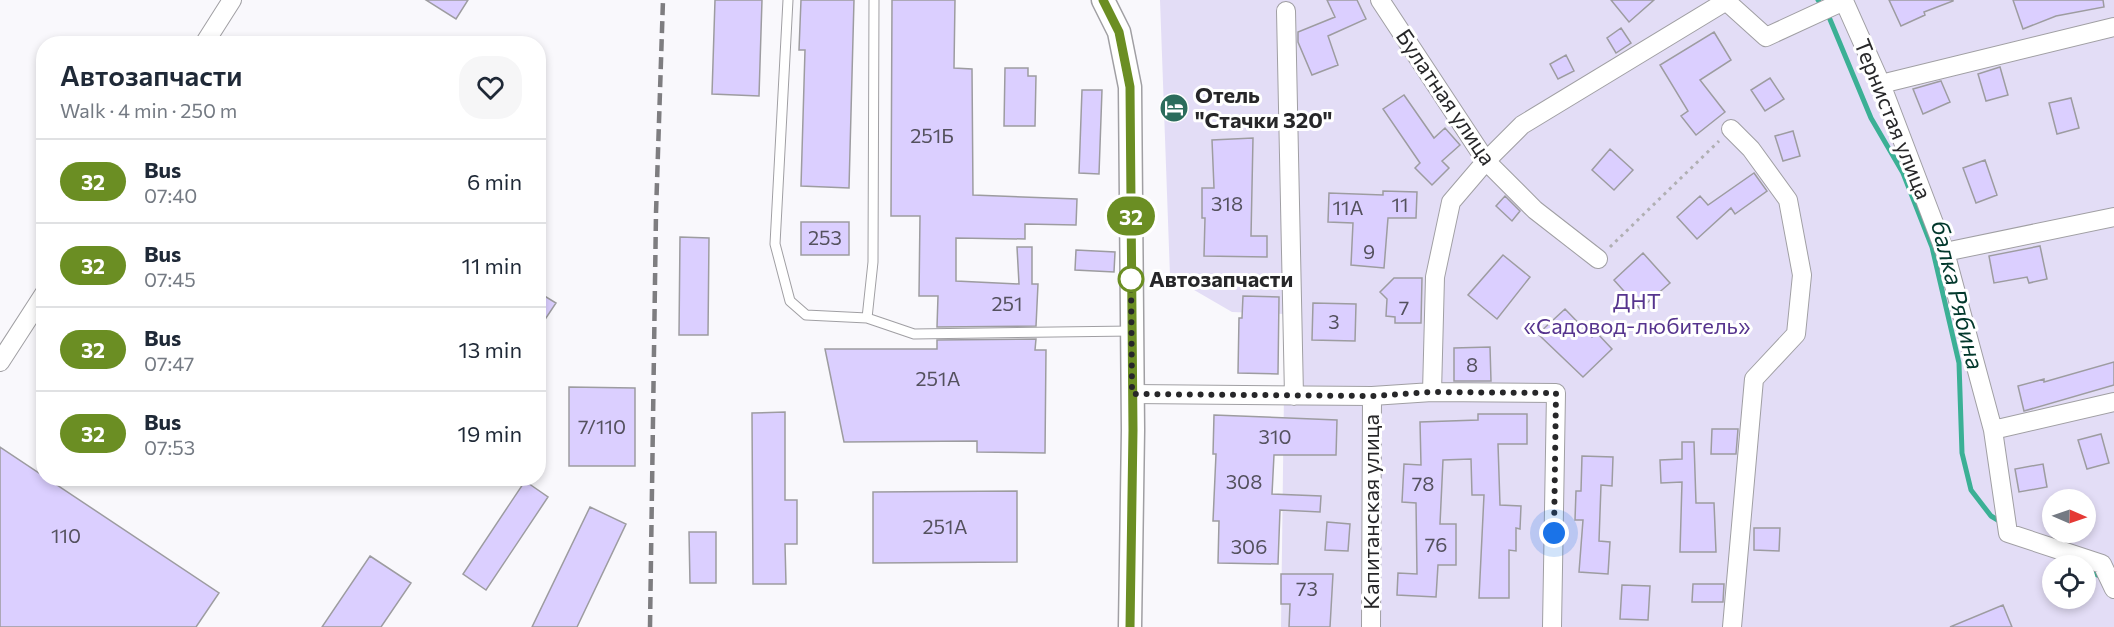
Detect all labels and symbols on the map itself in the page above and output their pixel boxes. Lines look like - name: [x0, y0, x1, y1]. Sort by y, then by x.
- street label: Булатная улица: [1391, 24, 1502, 170]
- street label: Тернистая улица: [1849, 35, 1938, 203]
- place label: Отель "Стачки 320": [1195, 81, 1332, 133]
- hotel icon: Отель "Стачки 320": [1158, 92, 1190, 124]
- house number: 251Б: [910, 123, 954, 147]
- house number: 318: [1211, 191, 1243, 215]
- house number: 11: [1391, 192, 1409, 216]
- house number: 11А: [1333, 195, 1364, 219]
- line badge: 32: [1104, 196, 1158, 236]
- water label: балка Рябина: [1926, 217, 1991, 372]
- house number: 253: [808, 225, 842, 249]
- house number: 9: [1363, 239, 1375, 263]
- place label: Автозапчасти: [1149, 265, 1293, 292]
- marker: Автозапчасти: [1118, 266, 1144, 292]
- park label: ДНТ «Садовод-любитель»: [1524, 287, 1750, 339]
- house number: 251: [991, 291, 1023, 315]
- house number: 7: [1399, 295, 1409, 319]
- house number: 3: [1328, 309, 1340, 333]
- house number: 8: [1466, 352, 1478, 376]
- house number: 251А: [916, 366, 961, 390]
- house number: 7/110: [578, 414, 626, 438]
- street label: Капитанская улица: [1357, 414, 1384, 610]
- house number: 310: [1258, 424, 1292, 448]
- house number: 308: [1226, 469, 1262, 493]
- house number: 78: [1412, 471, 1434, 495]
- north arrow: [2042, 489, 2096, 543]
- house number: 251А: [923, 514, 968, 538]
- your location: [1539, 518, 1569, 548]
- house number: 110: [51, 523, 81, 547]
- house number: 76: [1425, 532, 1447, 556]
- house number: 306: [1231, 534, 1267, 558]
- house number: 73: [1296, 576, 1318, 600]

